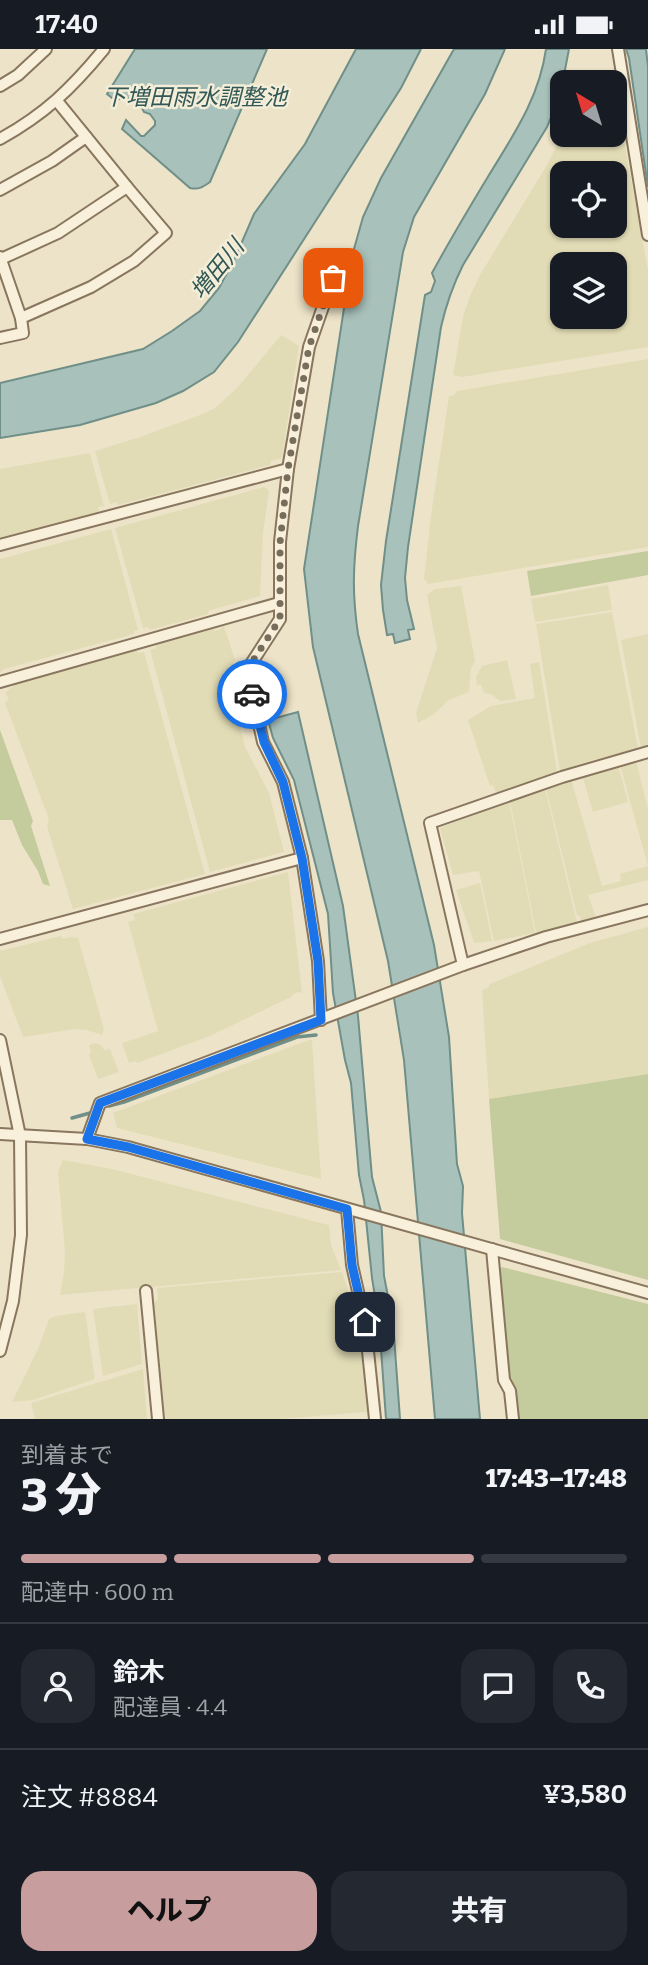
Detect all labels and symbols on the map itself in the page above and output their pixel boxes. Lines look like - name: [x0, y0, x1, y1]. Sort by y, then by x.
- north arrow: [550, 70, 626, 147]
- water label: 下増田雨水調整池: [103, 83, 289, 111]
- water label: 増田川: [184, 231, 251, 305]
- pin: [303, 248, 363, 308]
- courier: [217, 659, 287, 729]
- pin: [335, 1292, 395, 1352]

